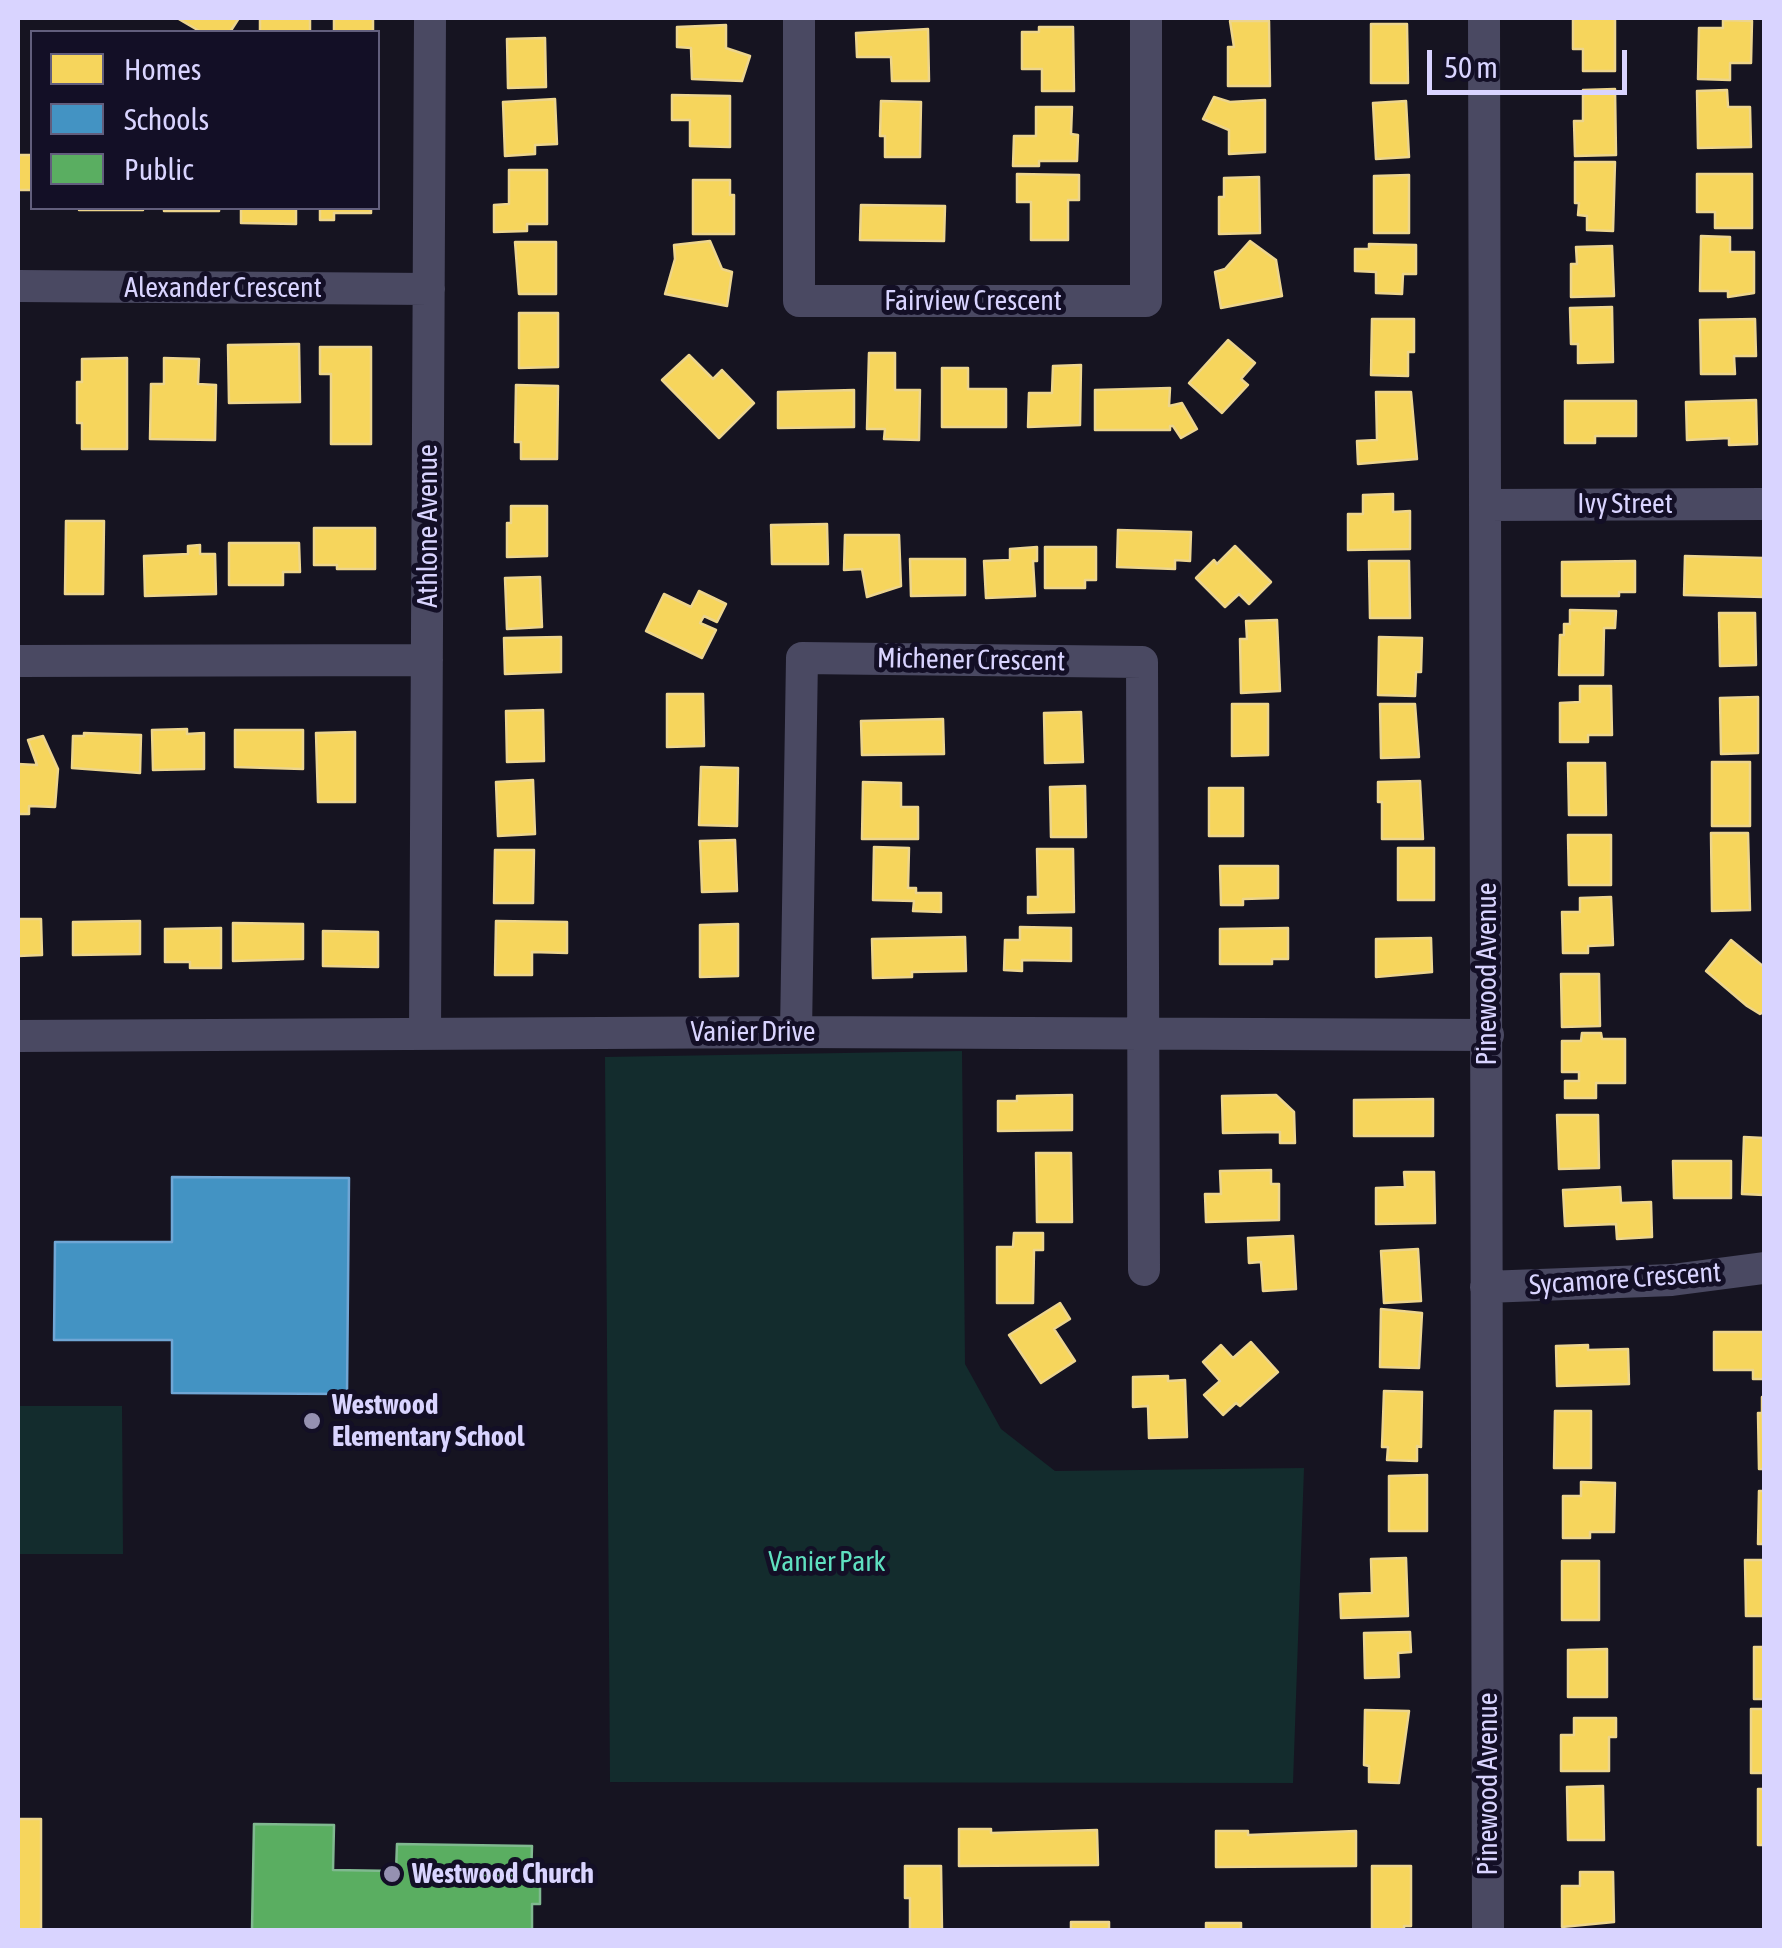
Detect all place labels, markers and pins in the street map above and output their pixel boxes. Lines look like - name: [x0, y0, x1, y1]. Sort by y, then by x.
- place label: Westwood Elementary School: [332, 1388, 524, 1454]
- marker: Westwood Elementary School: [301, 1410, 323, 1432]
- place label: Westwood Church: [412, 1857, 594, 1891]
- marker: Westwood Church: [381, 1863, 403, 1885]

